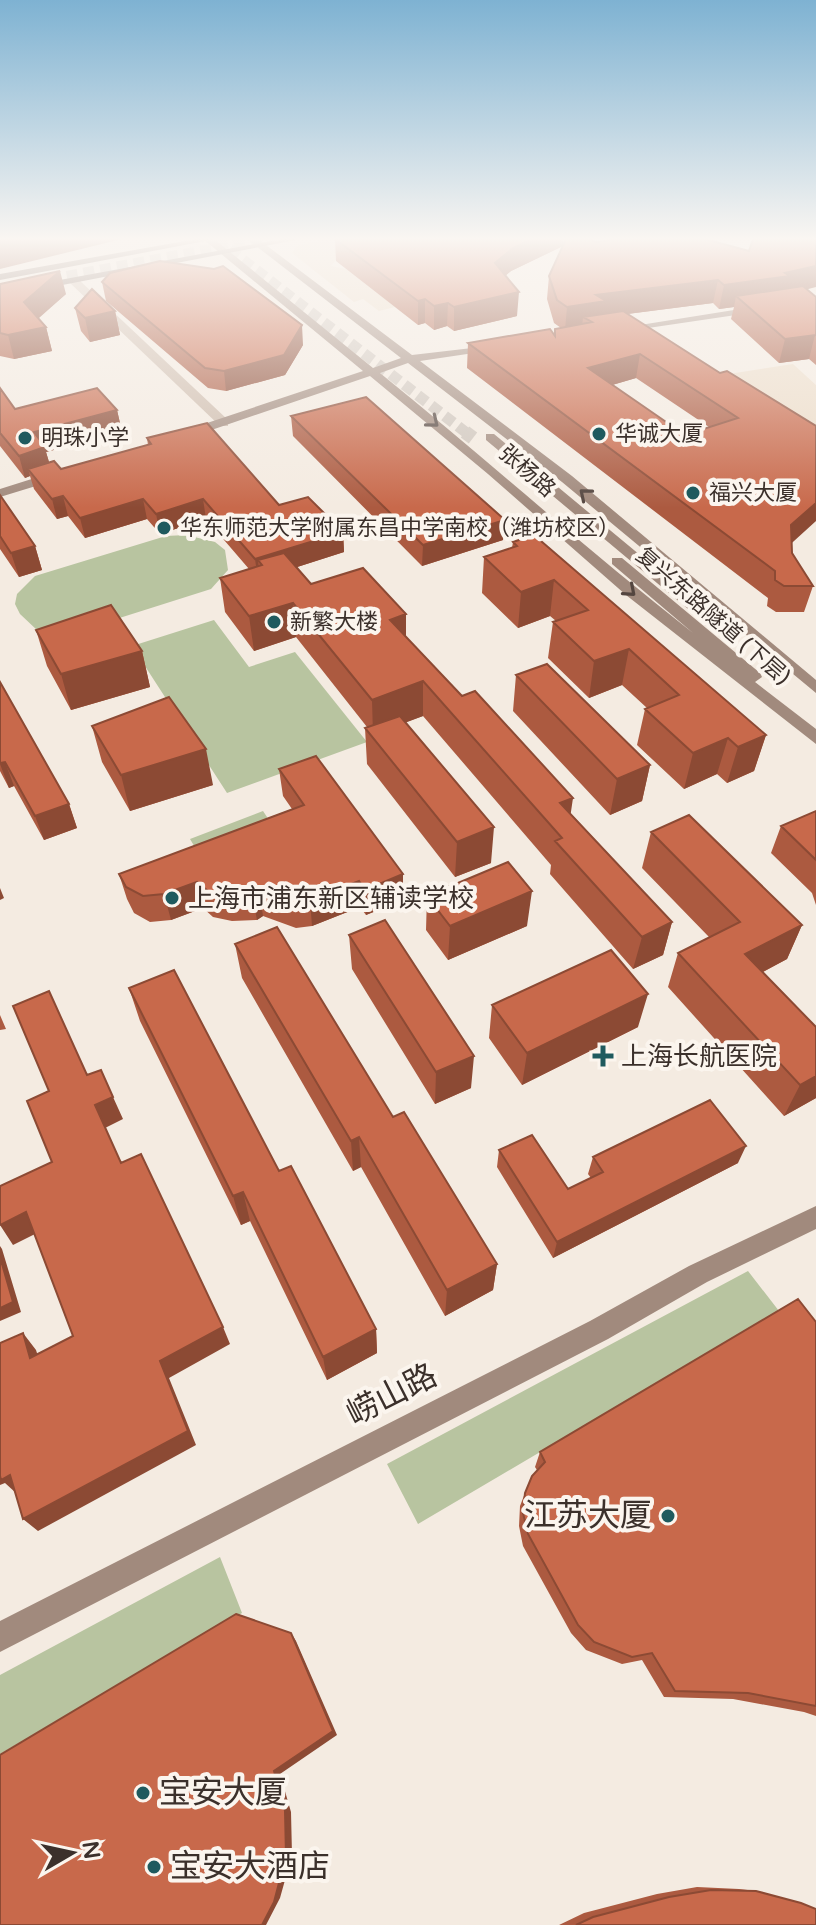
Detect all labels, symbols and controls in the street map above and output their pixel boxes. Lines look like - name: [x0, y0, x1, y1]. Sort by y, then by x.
- one-way arrow: [424, 412, 438, 427]
- place label: 华诚大厦: [615, 421, 703, 447]
- place label: 明珠小学: [41, 425, 129, 451]
- marker: 华诚大厦: [590, 425, 608, 443]
- marker: 明珠小学: [16, 429, 34, 447]
- street label: 张杨路: [494, 440, 560, 502]
- place label: 福兴大厦: [709, 480, 797, 506]
- marker: 福兴大厦: [684, 484, 702, 502]
- one-way arrow: [579, 489, 594, 504]
- place label: 华东师范大学附属东昌中学南校（潍坊校区）: [180, 515, 620, 541]
- marker: 华东师范大学附属东昌中学南校（潍坊校区）: [155, 519, 173, 537]
- street label: 复兴东路隧道 (下层): [631, 542, 795, 690]
- one-way arrow: [621, 581, 635, 596]
- place label: 新繁大楼: [290, 609, 378, 635]
- marker: 新繁大楼: [265, 613, 283, 631]
- place label: 上海市浦东新区辅读学校: [188, 883, 474, 914]
- marker: 上海市浦东新区辅读学校: [163, 889, 181, 907]
- place label: 上海长航医院: [621, 1041, 777, 1072]
- marker: 上海长航医院: [592, 1045, 614, 1067]
- street label: 崂山路: [341, 1356, 443, 1434]
- place label: 江苏大厦: [524, 1497, 652, 1535]
- marker: 江苏大厦: [659, 1507, 677, 1525]
- place label: 宝安大厦: [159, 1774, 287, 1812]
- marker: 宝安大厦: [134, 1784, 152, 1802]
- north arrow: [32, 1813, 112, 1893]
- text: N: [77, 1839, 105, 1861]
- place label: 宝安大酒店: [170, 1848, 330, 1886]
- marker: 宝安大酒店: [145, 1858, 163, 1876]

